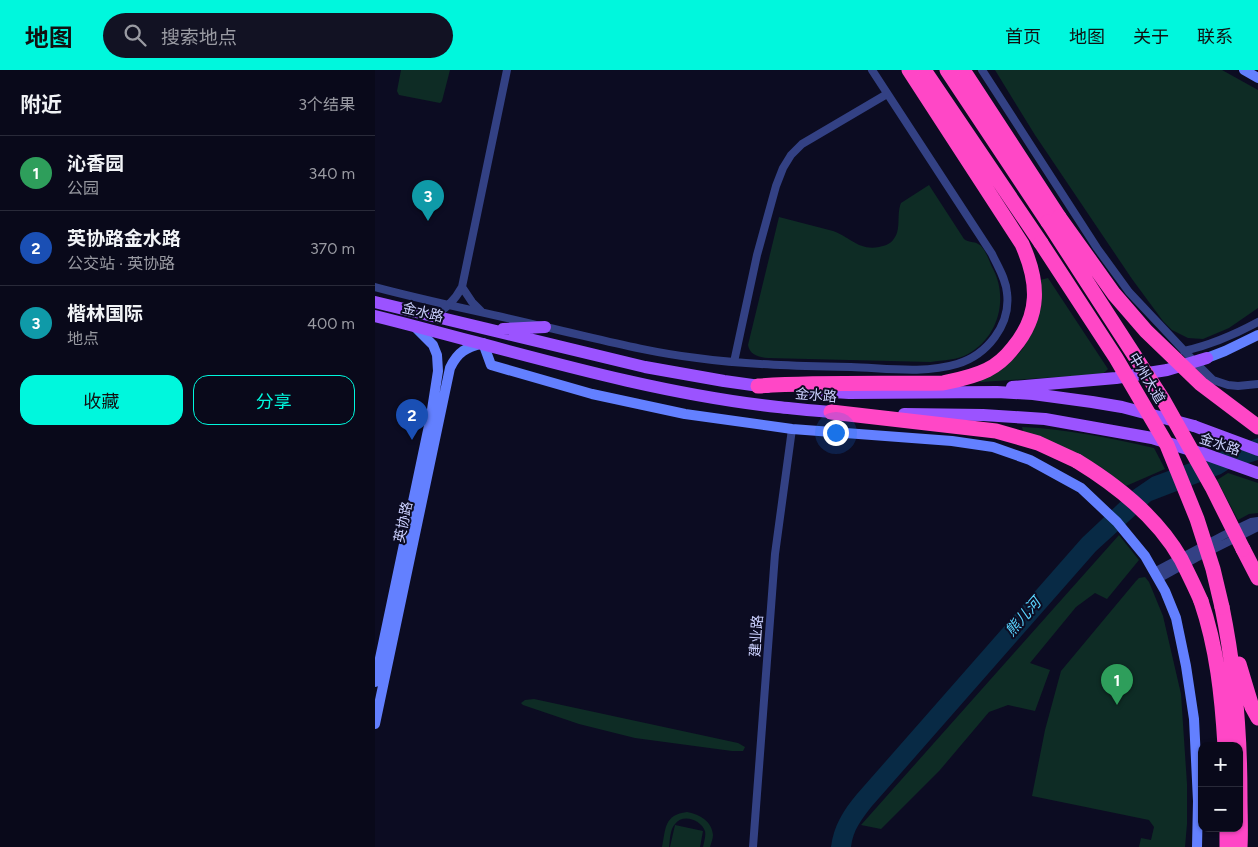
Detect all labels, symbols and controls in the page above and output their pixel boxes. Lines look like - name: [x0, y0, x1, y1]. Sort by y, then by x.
- search box: [103, 13, 453, 58]
- icon: search: [121, 21, 149, 49]
- text: 地图: [25, 23, 73, 52]
- text: 搜索地点: [161, 26, 237, 49]
- text: 首页: [1005, 26, 1041, 48]
- text: 地图: [1069, 26, 1105, 48]
- text: 关于: [1133, 26, 1169, 48]
- text: 联系: [1197, 26, 1233, 48]
- text: 附近: [20, 92, 62, 117]
- text: 3个结果: [298, 95, 355, 114]
- text: 沁香园: [67, 152, 124, 175]
- text: 1: [33, 164, 39, 183]
- text: 340 m: [309, 164, 355, 183]
- text: 公园: [67, 179, 99, 198]
- pin: 3: [412, 180, 444, 221]
- text: 英协路金水路: [67, 227, 181, 250]
- text: 2: [31, 239, 41, 258]
- text: 370 m: [310, 239, 355, 258]
- text: 公交站 · 英协路: [67, 254, 175, 273]
- street label: 金水路: [400, 299, 445, 326]
- text: 楷林国际: [67, 302, 143, 325]
- text: 3: [32, 314, 40, 333]
- text: 400 m: [307, 314, 355, 333]
- text: 地点: [67, 329, 99, 348]
- street label: 中州大道: [1125, 350, 1168, 407]
- button: 收藏: [20, 375, 183, 425]
- button: 分享: [193, 375, 355, 425]
- street label: 金水路: [794, 385, 838, 406]
- pin: 2: [396, 399, 428, 440]
- your location: [823, 420, 849, 446]
- street label: 金水路: [1197, 430, 1242, 459]
- street label: 英协路: [391, 500, 416, 544]
- water label: 熊儿河: [1001, 592, 1047, 640]
- street label: 建业路: [747, 614, 766, 658]
- pin: 1: [1101, 664, 1133, 705]
- map controls: [1198, 742, 1243, 832]
- button: +: [1198, 742, 1243, 787]
- button: −: [1198, 787, 1243, 832]

